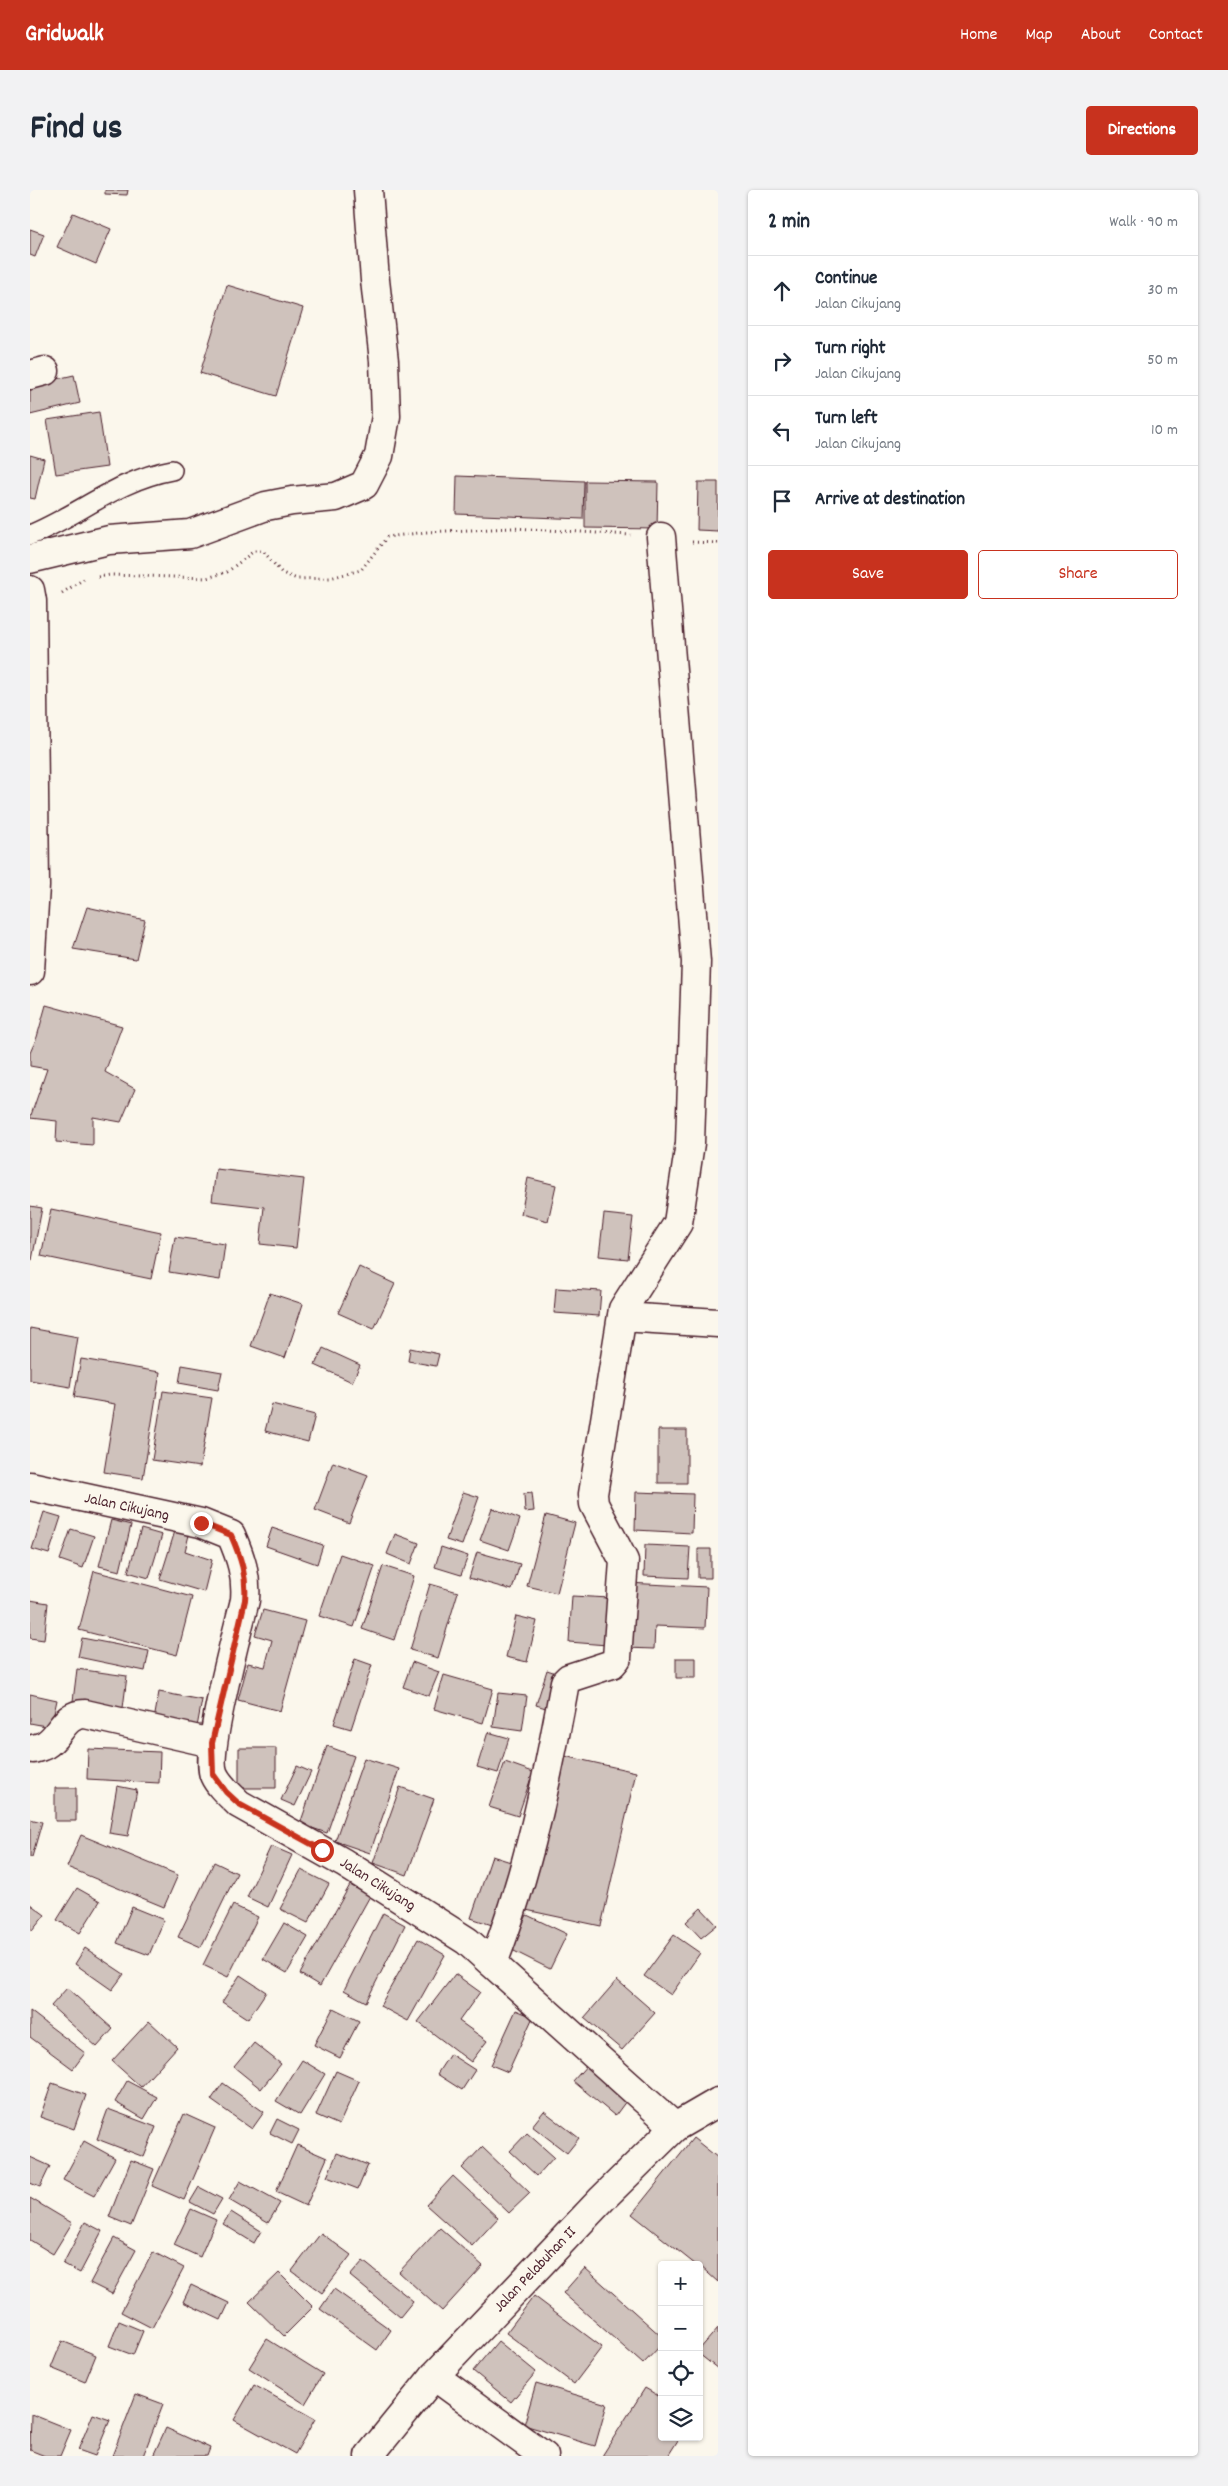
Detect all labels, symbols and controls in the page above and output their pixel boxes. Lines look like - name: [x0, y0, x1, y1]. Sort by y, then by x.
- text: Gridwalk: [25, 18, 104, 52]
- text: Home: [960, 23, 997, 48]
- text: Map: [1025, 23, 1053, 48]
- text: About: [1081, 23, 1121, 48]
- text: Contact: [1149, 23, 1203, 48]
- text: Find us: [30, 105, 122, 155]
- button: Directions: [1086, 106, 1198, 155]
- text: 2 min: [768, 208, 810, 238]
- text: Walk · 90 m: [1109, 211, 1178, 234]
- text: Continue: [815, 266, 877, 293]
- icon: ahead: [768, 277, 796, 305]
- text: 30 m: [1148, 279, 1178, 302]
- text: Jalan Cikujang: [815, 293, 901, 316]
- text: Turn right: [815, 336, 886, 363]
- icon: right: [768, 347, 796, 375]
- text: 50 m: [1147, 349, 1178, 372]
- text: Jalan Cikujang: [815, 363, 901, 386]
- text: Turn left: [815, 406, 878, 433]
- icon: left: [768, 417, 796, 445]
- text: 10 m: [1151, 419, 1178, 442]
- text: Jalan Cikujang: [815, 433, 901, 456]
- icon: arrive: [768, 487, 796, 515]
- text: Arrive at destination: [815, 487, 965, 514]
- button: Save: [768, 550, 968, 599]
- button: Share: [978, 550, 1178, 599]
- street label: Jalan Cikujang: [82, 1487, 171, 1527]
- route end: [190, 1512, 213, 1535]
- route start: [311, 1839, 334, 1862]
- street label: Jalan Cikujang: [336, 1851, 420, 1917]
- street label: Jalan Pelabuhan II: [489, 2221, 582, 2318]
- map controls: [658, 2261, 703, 2441]
- button: +: [658, 2261, 703, 2306]
- button: −: [658, 2306, 703, 2351]
- button: locate: [658, 2351, 703, 2396]
- button: layers: [658, 2396, 703, 2441]

